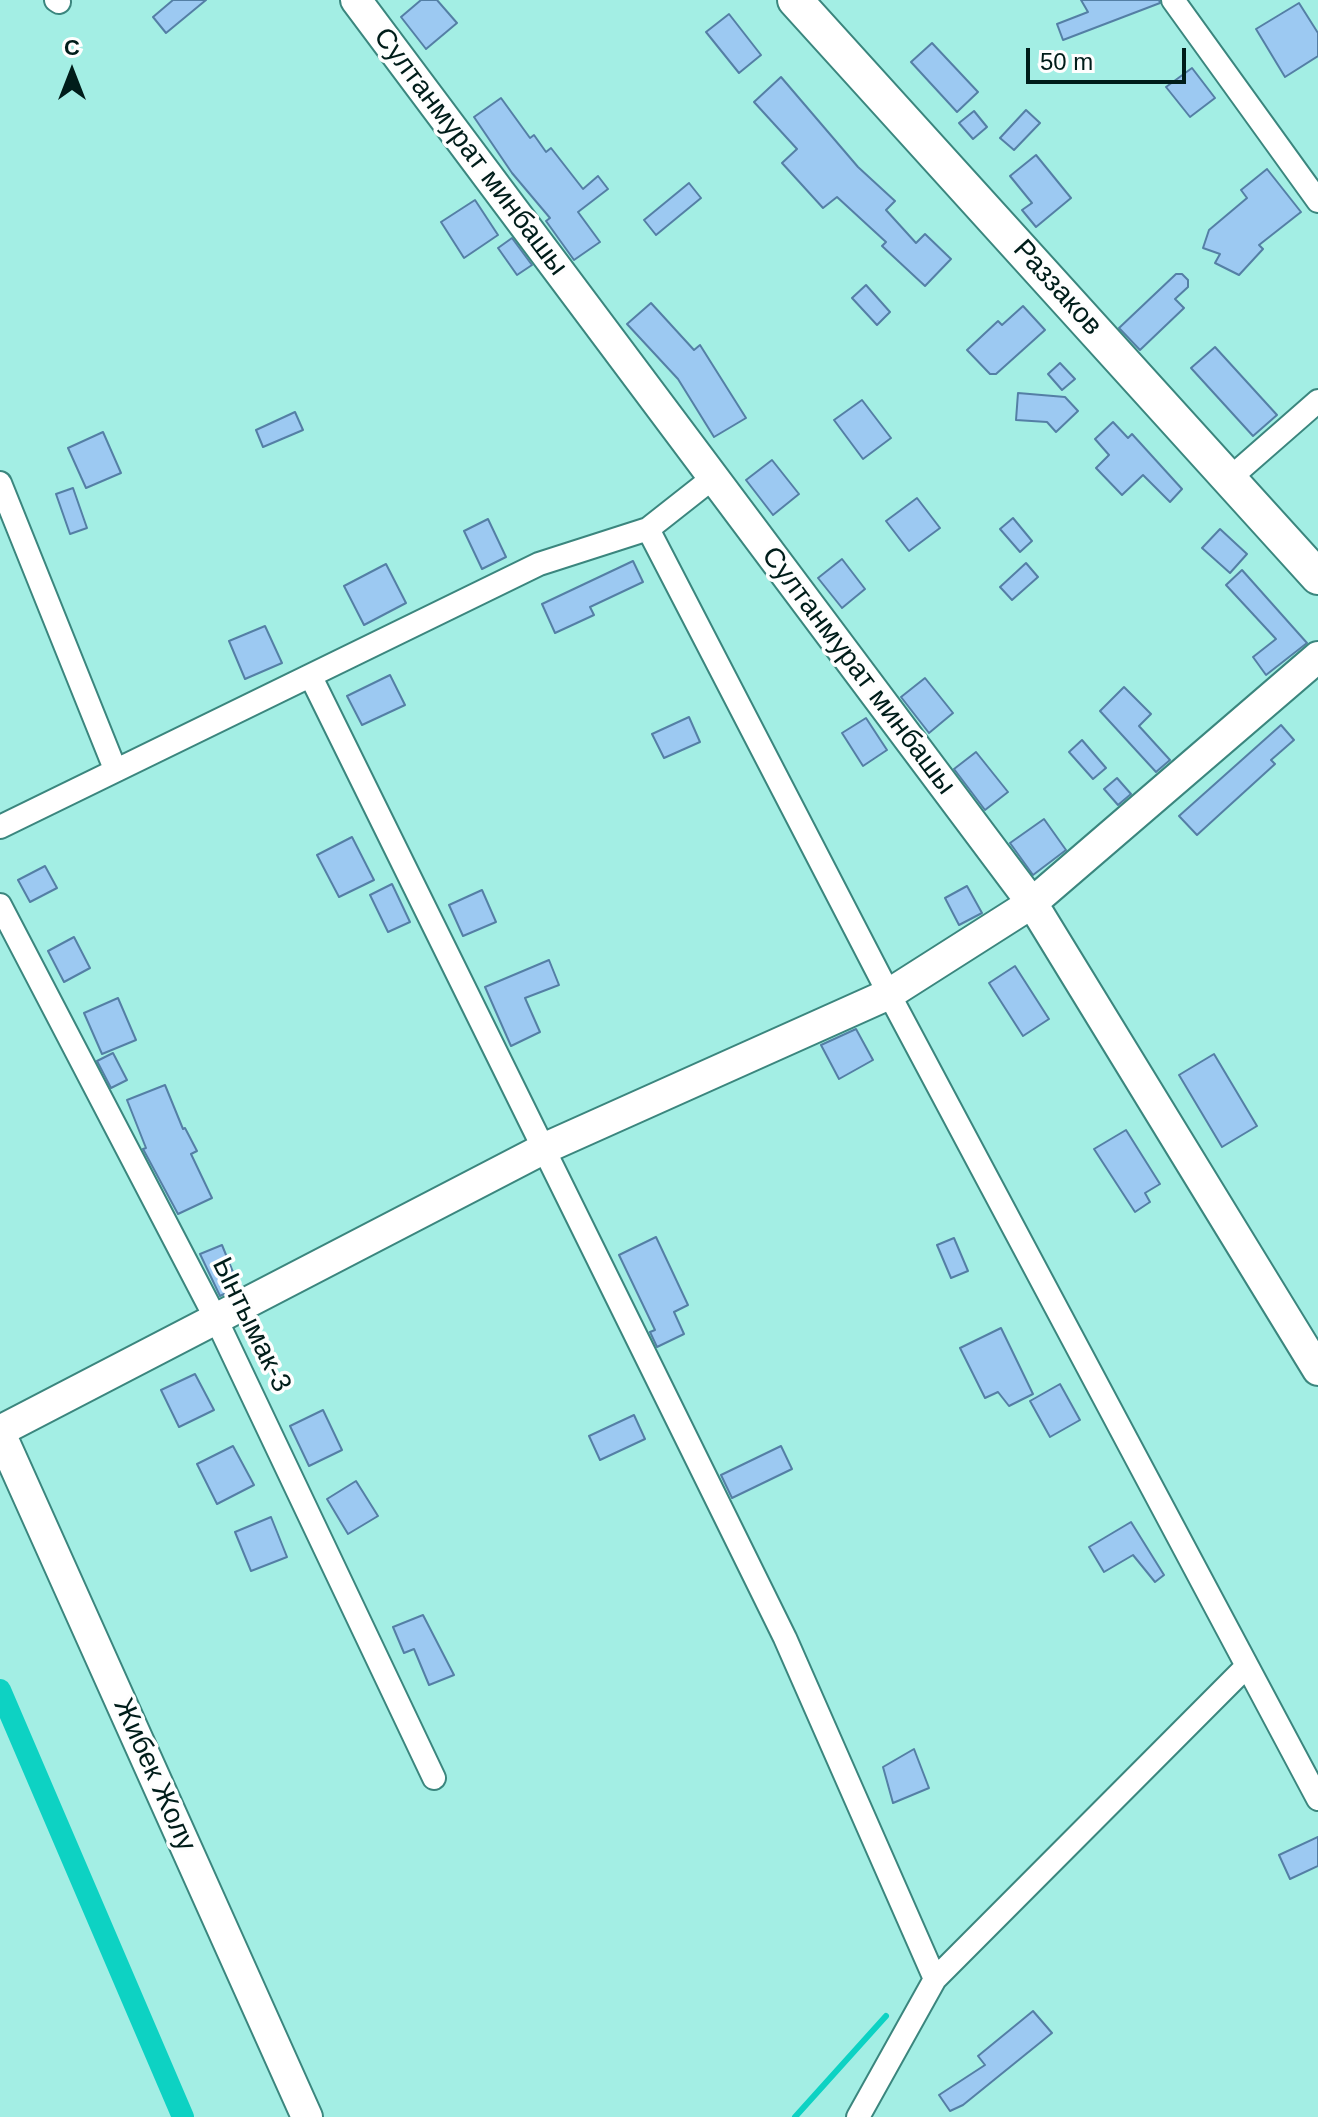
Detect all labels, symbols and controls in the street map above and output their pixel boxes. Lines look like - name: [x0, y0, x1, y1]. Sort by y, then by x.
- street label: Султанмурат минбашы: [366, 21, 574, 283]
- north arrow: [32, 32, 112, 112]
- scale bar: [1030, 32, 1190, 82]
- text: С: [64, 35, 80, 60]
- text: 50 m: [1040, 48, 1093, 75]
- street label: Раззаков: [1005, 233, 1109, 343]
- street label: Султанмурат минбашы: [754, 540, 962, 802]
- street label: Ынтымак-3: [204, 1252, 298, 1398]
- street label: Жибек Жолу: [105, 1693, 203, 1857]

